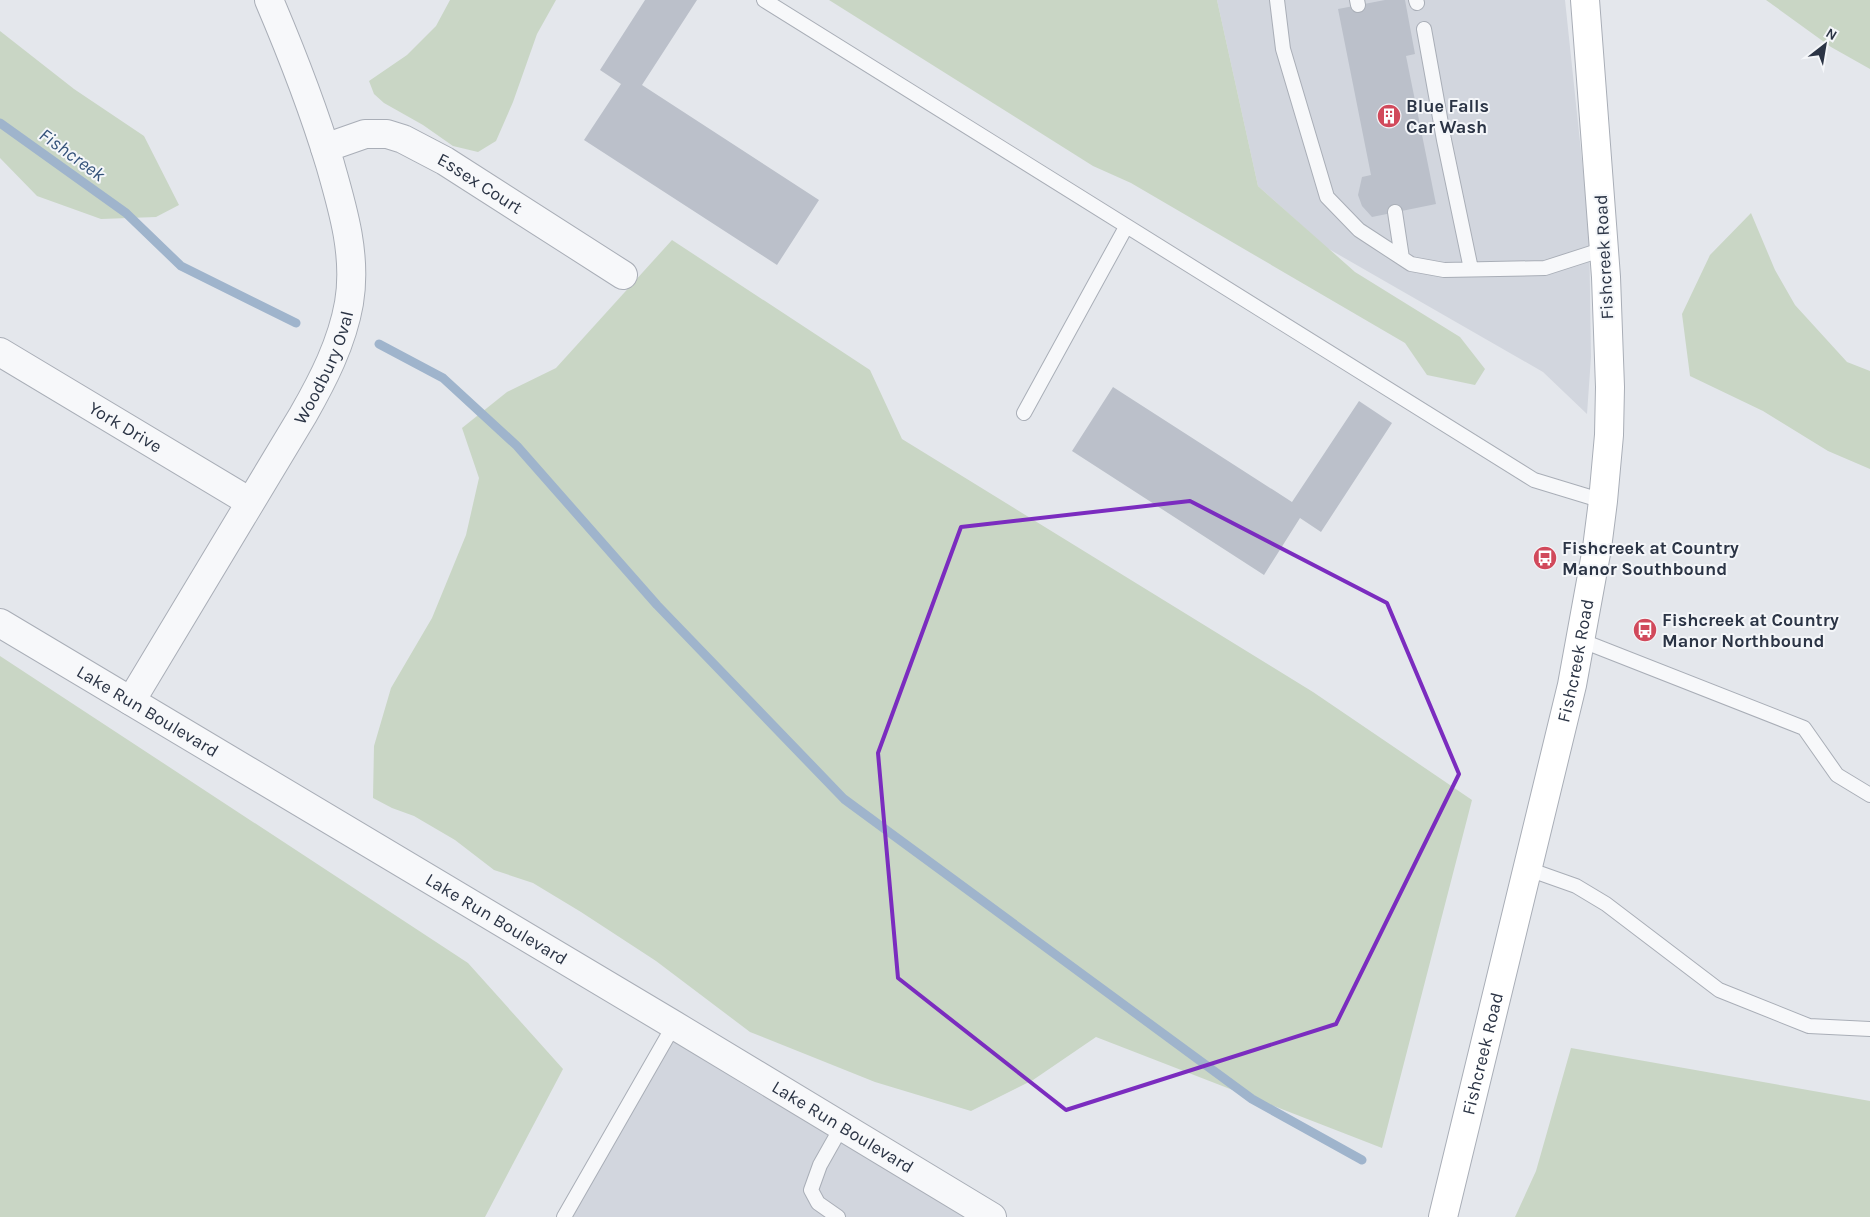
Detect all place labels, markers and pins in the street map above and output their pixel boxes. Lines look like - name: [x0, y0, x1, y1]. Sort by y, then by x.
- place label: Blue Falls Car Wash: [1406, 95, 1489, 138]
- building icon: Blue Falls Car Wash: [1376, 103, 1402, 129]
- place label: Fishcreek at Country Manor Southbound: [1562, 537, 1739, 580]
- bus stop icon: Fishcreek at Country Manor Southbound: [1532, 545, 1558, 571]
- place label: Fishcreek at Country Manor Northbound: [1662, 609, 1839, 652]
- bus stop icon: Fishcreek at Country Manor Northbound: [1632, 617, 1658, 643]

